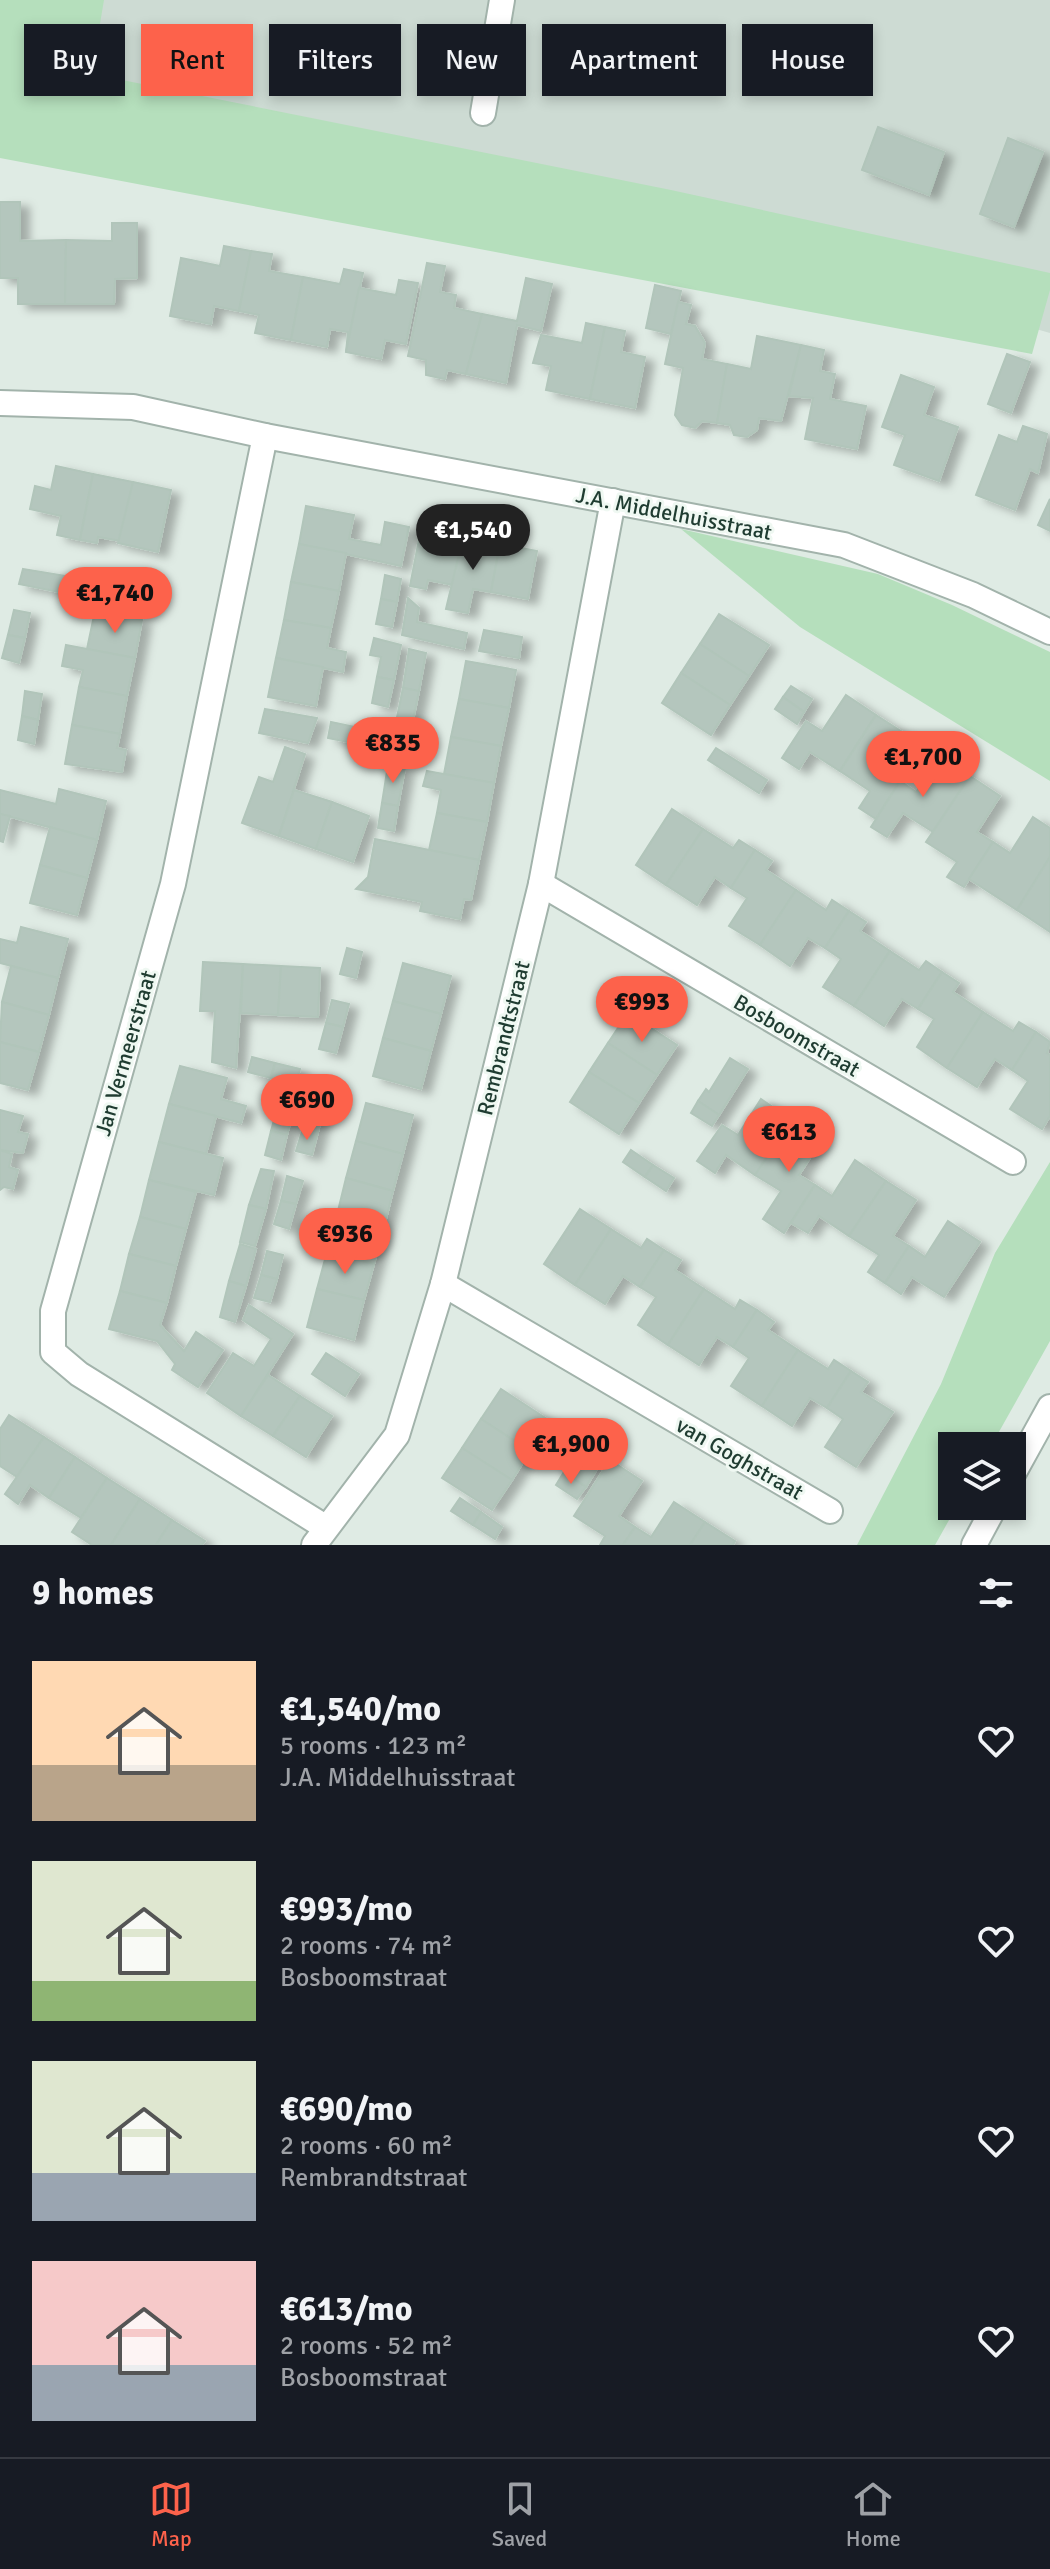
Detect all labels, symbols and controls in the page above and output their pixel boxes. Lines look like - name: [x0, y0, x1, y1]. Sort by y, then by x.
- chip: Buy: [24, 24, 125, 96]
- chip: Rent: [141, 24, 253, 96]
- chip: Filters: [269, 24, 401, 96]
- chip: New: [417, 24, 526, 96]
- chip: Apartment: [542, 24, 726, 96]
- chip: House: [742, 24, 873, 96]
- street label: J.A. Middelhuisstraat: [574, 481, 774, 546]
- pin: €1,540: [408, 504, 538, 572]
- text: €1,540: [434, 514, 512, 546]
- pin: €1,740: [50, 567, 180, 635]
- text: €1,740: [76, 577, 154, 609]
- pin: €835: [346, 717, 440, 785]
- text: €835: [365, 727, 421, 759]
- pin: €1,700: [858, 731, 988, 799]
- text: €1,700: [884, 741, 962, 773]
- street label: Rembrandtstraat: [471, 958, 536, 1118]
- street label: Jan Vermeerstraat: [89, 967, 162, 1139]
- pin: €993: [595, 976, 689, 1044]
- text: €993: [614, 986, 670, 1018]
- street label: Bosboomstraat: [729, 988, 865, 1083]
- pin: €690: [260, 1074, 354, 1142]
- text: €690: [279, 1084, 335, 1116]
- pin: €613: [742, 1106, 836, 1174]
- text: €613: [761, 1116, 817, 1148]
- pin: €936: [298, 1208, 392, 1276]
- text: €936: [317, 1218, 373, 1250]
- street label: van Goghstraat: [671, 1411, 808, 1506]
- pin: €1,900: [506, 1418, 636, 1486]
- text: €1,900: [532, 1428, 610, 1460]
- map controls: [938, 1432, 1026, 1520]
- button: layers: [938, 1432, 1026, 1520]
- icon: filters: [974, 1571, 1018, 1615]
- text: 9 homes: [32, 1572, 153, 1614]
- text: €1,540/mo: [280, 1688, 441, 1730]
- icon: home: [96, 1693, 192, 1789]
- icon: heart: [974, 1719, 1018, 1763]
- text: 5 rooms · 123 m²: [280, 1730, 467, 1762]
- text: J.A. Middelhuisstraat: [280, 1762, 515, 1794]
- text: €993/mo: [280, 1888, 413, 1930]
- icon: home: [96, 1893, 192, 1989]
- icon: heart: [974, 1919, 1018, 1963]
- text: 2 rooms · 74 m²: [280, 1930, 453, 1962]
- text: Bosboomstraat: [280, 1962, 447, 1994]
- text: €690/mo: [280, 2088, 413, 2130]
- icon: home: [96, 2093, 192, 2189]
- icon: heart: [974, 2119, 1018, 2163]
- text: 2 rooms · 60 m²: [280, 2130, 453, 2162]
- text: Rembrandtstraat: [280, 2162, 467, 2194]
- text: €613/mo: [280, 2288, 413, 2330]
- icon: home: [96, 2293, 192, 2389]
- icon: heart: [974, 2319, 1018, 2363]
- text: 2 rooms · 52 m²: [280, 2330, 453, 2362]
- text: Bosboomstraat: [280, 2362, 447, 2394]
- tab: Map: [149, 2477, 193, 2552]
- tab: Saved: [492, 2477, 547, 2552]
- tab: Home: [846, 2477, 901, 2552]

